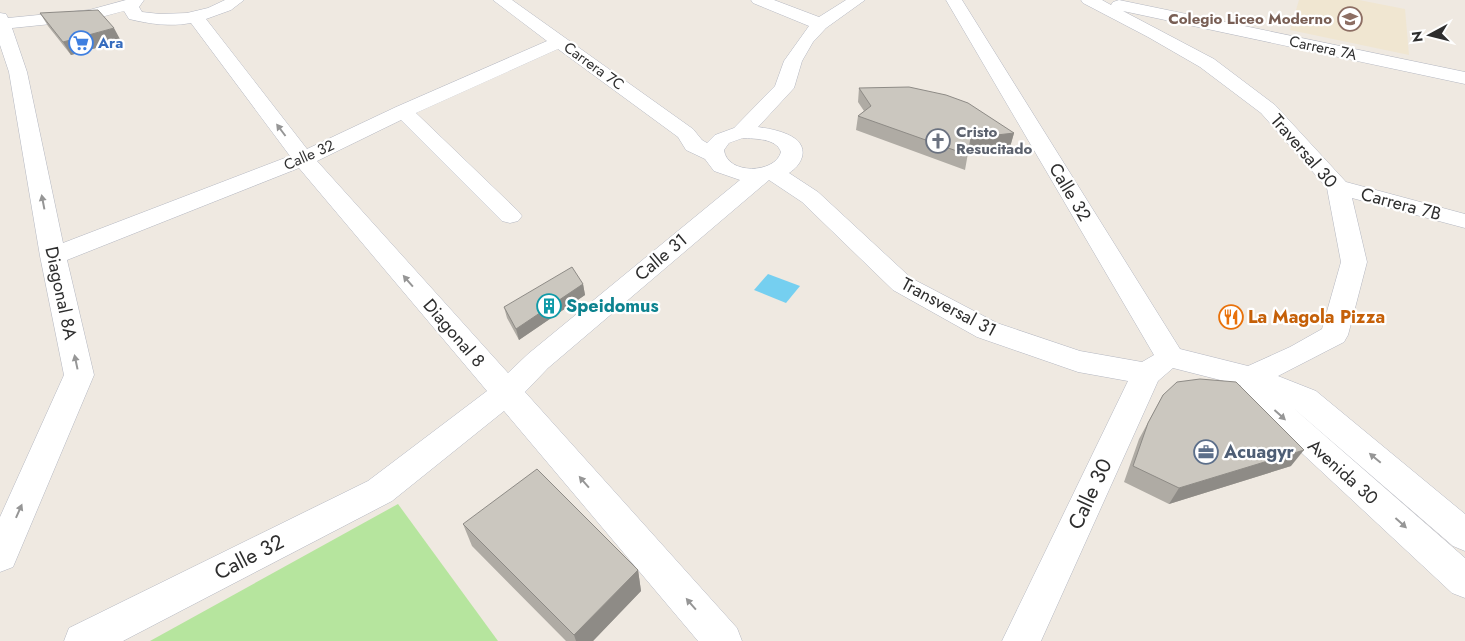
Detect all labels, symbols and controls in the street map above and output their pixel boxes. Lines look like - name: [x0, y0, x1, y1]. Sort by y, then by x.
- school or university icon: Colegio Liceo Moderno: [1337, 6, 1363, 32]
- place label: Colegio Liceo Moderno: [1168, 8, 1332, 30]
- north arrow: [1405, 10, 1455, 60]
- supermarket icon: Ara: [68, 30, 94, 56]
- street label: Carrera 7A: [1287, 30, 1359, 66]
- text: N: [1406, 30, 1428, 43]
- place label: Ara: [97, 32, 123, 54]
- street label: Carrera 7C: [559, 37, 629, 95]
- street label: Traversal 30: [1264, 108, 1344, 194]
- place label: Cristo Resucitado: [956, 121, 1032, 160]
- one-way arrow: [275, 124, 286, 137]
- church icon: Cristo Resucitado: [925, 128, 951, 154]
- street label: Calle 32: [280, 134, 338, 176]
- street label: Calle 32: [1042, 158, 1098, 226]
- street label: Carrera 7B: [1358, 181, 1444, 227]
- one-way arrow: [38, 194, 46, 210]
- street label: Calle 31: [629, 227, 693, 287]
- street label: Diagonal 8A: [38, 244, 84, 342]
- street label: Transversal 31: [897, 271, 1001, 343]
- one-way arrow: [402, 275, 414, 287]
- street label: Diagonal 8: [417, 293, 491, 373]
- building icon: Speidomus: [536, 293, 562, 319]
- place label: Speidomus: [566, 293, 659, 319]
- restaurant icon: La Magola Pizza: [1218, 304, 1244, 330]
- place label: La Magola Pizza: [1248, 304, 1385, 330]
- one-way arrow: [72, 354, 80, 369]
- one-way arrow: [1273, 409, 1285, 421]
- street label: Avenida 30: [1302, 433, 1384, 511]
- office icon: Acuagyr: [1193, 439, 1219, 465]
- place label: Acuagyr: [1223, 439, 1295, 465]
- one-way arrow: [1368, 453, 1381, 464]
- street label: Calle 30: [1060, 454, 1120, 534]
- one-way arrow: [578, 477, 590, 489]
- one-way arrow: [16, 504, 24, 518]
- one-way arrow: [1394, 518, 1407, 529]
- street label: Calle 32: [209, 527, 289, 587]
- one-way arrow: [685, 599, 697, 611]

